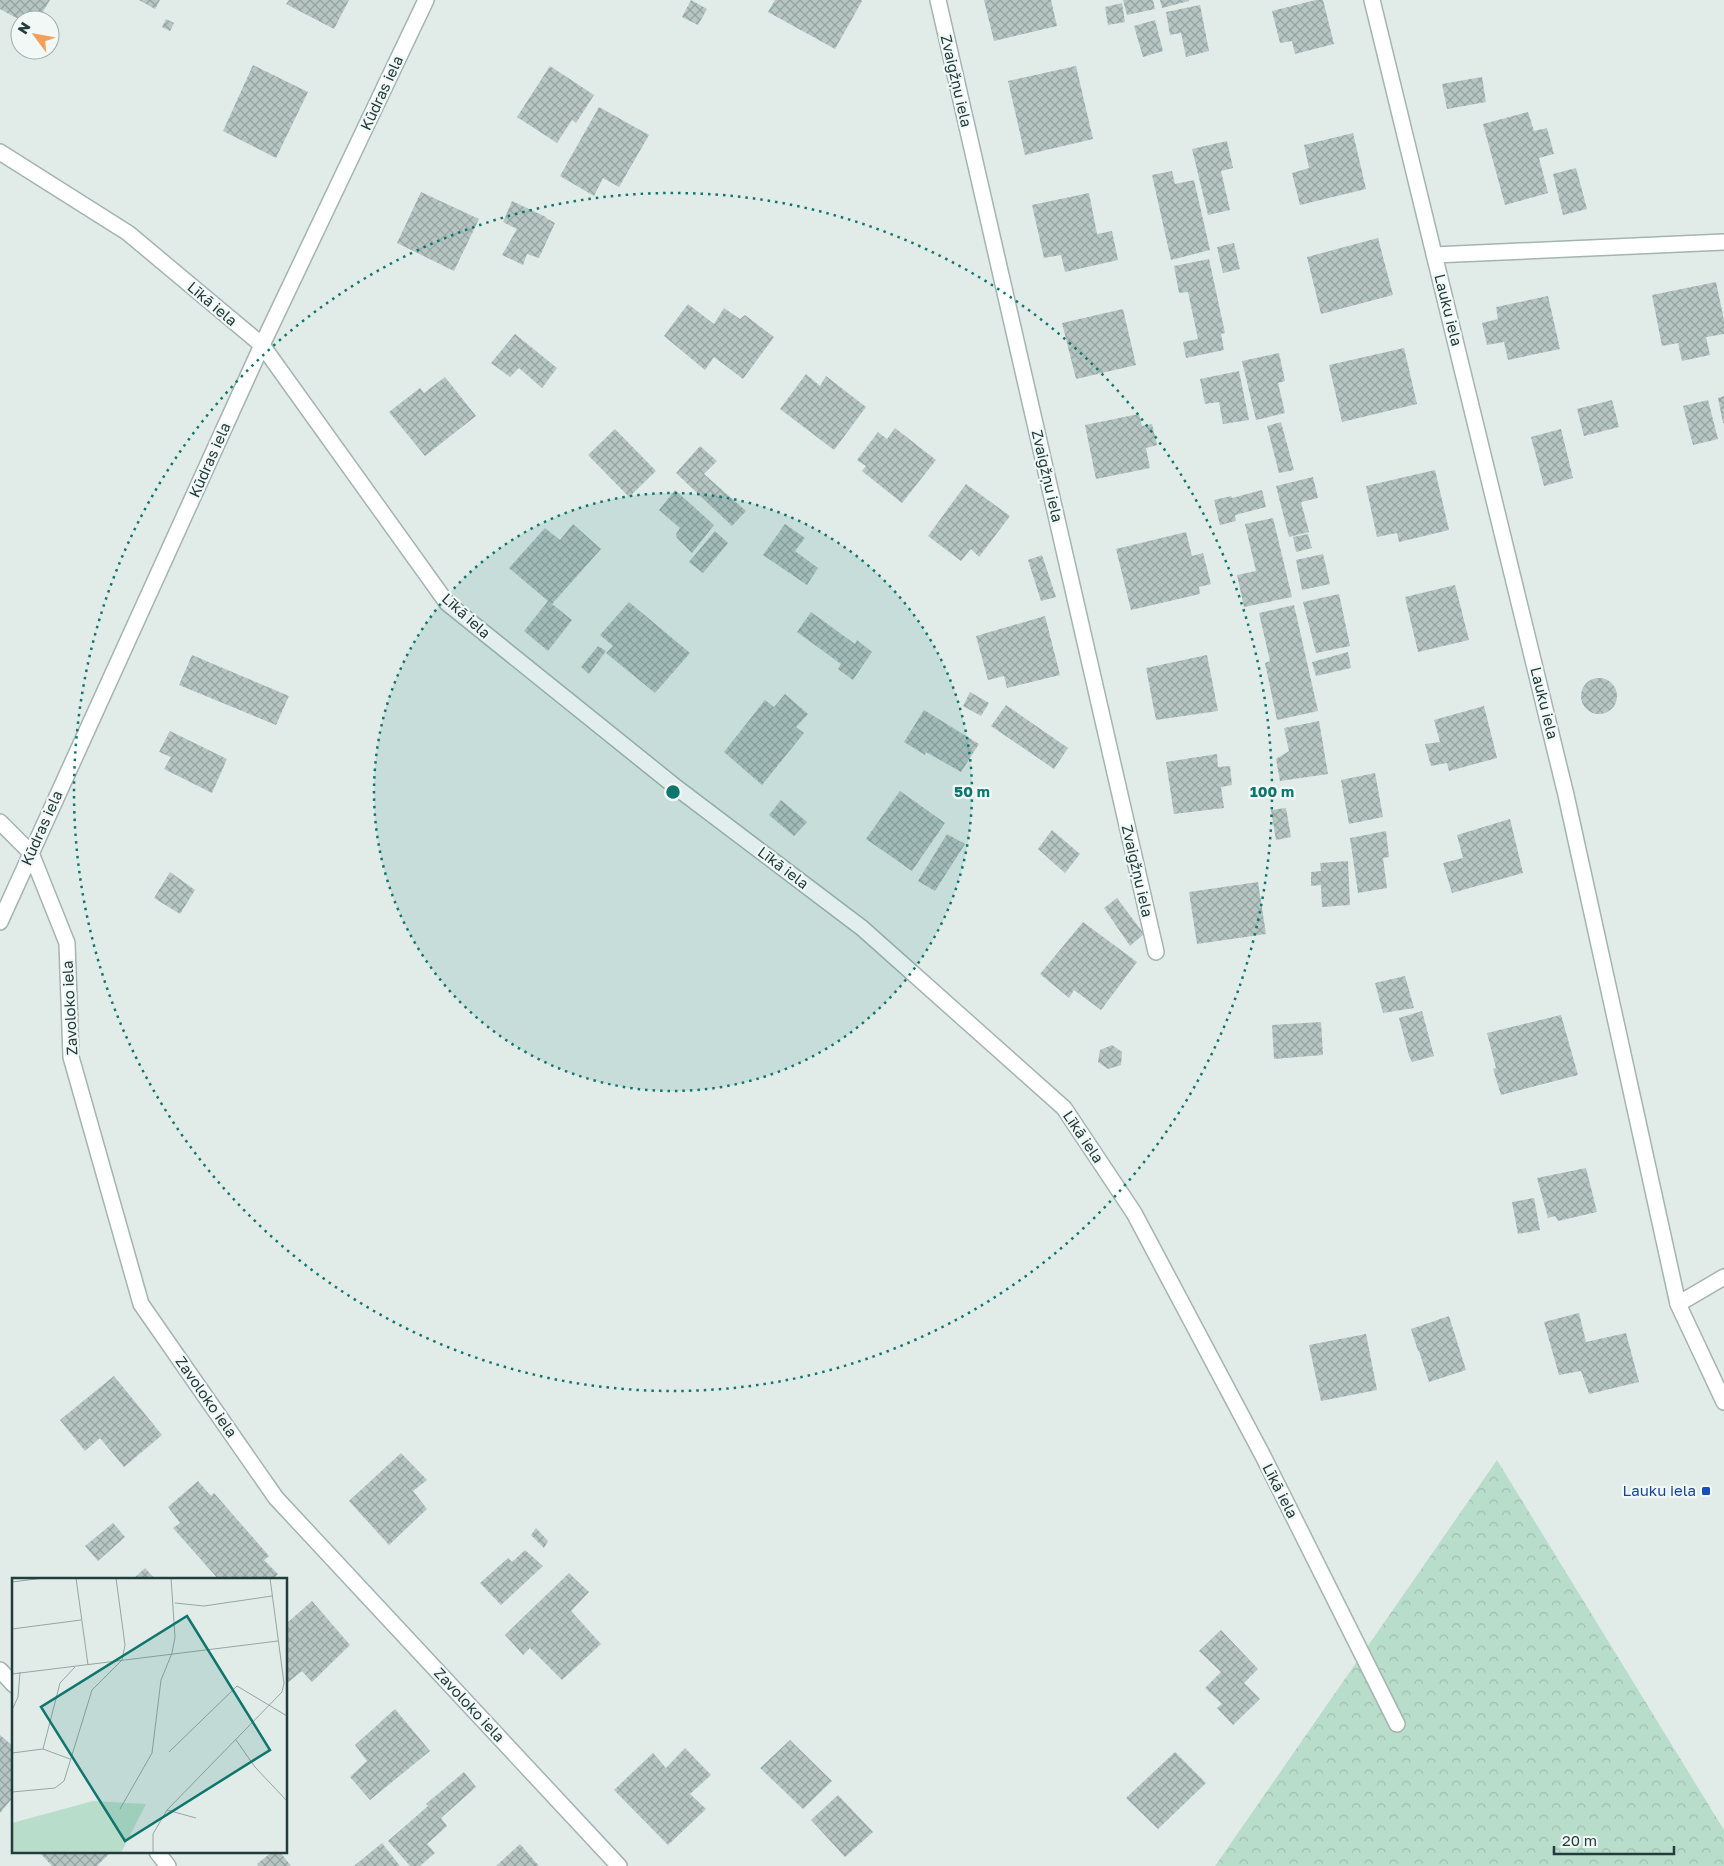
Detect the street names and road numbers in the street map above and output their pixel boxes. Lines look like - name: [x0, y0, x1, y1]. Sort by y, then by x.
- street label: Zvaigžņu iela: [937, 33, 976, 129]
- street label: Kūdras iela: [356, 52, 406, 133]
- street label: Lauku iela: [1431, 272, 1467, 348]
- street label: Līkā iela: [184, 277, 241, 329]
- street label: Kūdras iela: [185, 419, 234, 500]
- street label: Zvaigžņu iela: [1028, 428, 1067, 524]
- street label: Līkā iela: [439, 589, 495, 642]
- street label: Lauku iela: [1527, 665, 1563, 741]
- street label: Kūdras iela: [17, 787, 66, 868]
- street label: Zvaigžņu iela: [1118, 823, 1157, 919]
- street label: Līkā iela: [755, 842, 813, 892]
- street label: Zavoloko iela: [58, 960, 80, 1056]
- street label: Līkā iela: [1060, 1107, 1108, 1166]
- street label: Zavoloko iela: [172, 1352, 241, 1440]
- street label: Līkā iela: [1259, 1460, 1302, 1521]
- street label: Zavoloko iela: [431, 1663, 509, 1745]

